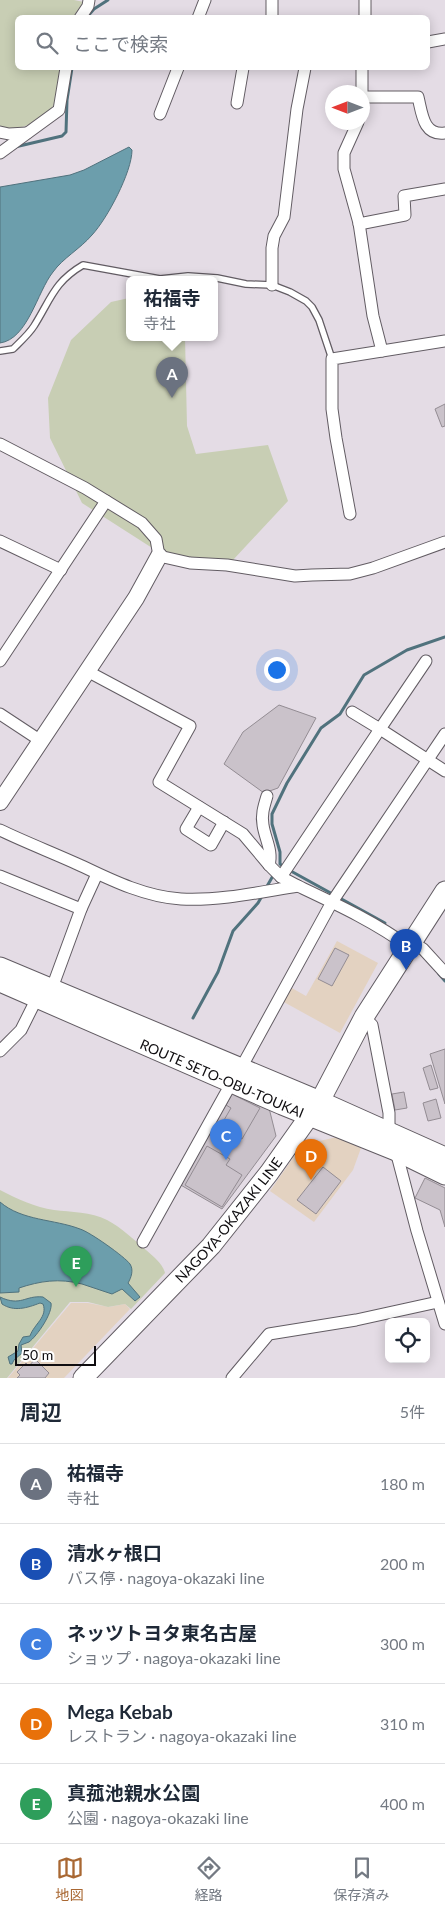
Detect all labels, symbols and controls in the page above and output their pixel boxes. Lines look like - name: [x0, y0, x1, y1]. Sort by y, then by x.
- search box: [15, 15, 430, 70]
- icon: search: [33, 29, 61, 57]
- text: ここで検索: [73, 32, 168, 55]
- north arrow: [325, 85, 370, 130]
- popup: [126, 276, 218, 341]
- text: 祐福寺: [143, 286, 201, 309]
- text: 寺社: [143, 313, 176, 332]
- pin: A: [156, 357, 188, 398]
- your location: [264, 657, 290, 683]
- pin: B: [390, 929, 422, 970]
- street label: ROUTE SETO-OBU-TOUKAI: [137, 1035, 307, 1121]
- pin: C: [210, 1119, 242, 1160]
- pin: D: [295, 1139, 327, 1180]
- street label: NAGOYA-OKAZAKI LINE: [171, 1154, 285, 1286]
- pin: E: [60, 1246, 92, 1287]
- map controls: [385, 1318, 430, 1363]
- button: locate: [385, 1318, 430, 1363]
- scale bar: [15, 1343, 96, 1366]
- text: 50 m: [22, 1346, 53, 1363]
- text: 周辺: [20, 1399, 62, 1424]
- text: 5件: [400, 1402, 425, 1421]
- text: 祐福寺: [67, 1461, 124, 1484]
- text: A: [30, 1474, 42, 1493]
- text: 180 m: [380, 1474, 425, 1493]
- text: 寺社: [67, 1488, 99, 1507]
- text: 清水ヶ根口: [67, 1541, 162, 1564]
- text: B: [31, 1554, 41, 1573]
- text: 200 m: [380, 1554, 425, 1573]
- text: バス停 · nagoya-okazaki line: [67, 1568, 265, 1587]
- text: ネッツトヨタ東名古屋: [67, 1621, 257, 1644]
- text: C: [31, 1634, 41, 1653]
- text: 300 m: [380, 1634, 425, 1653]
- text: ショップ · nagoya-okazaki line: [67, 1648, 281, 1667]
- text: Mega Kebab: [67, 1700, 173, 1723]
- text: D: [30, 1714, 42, 1733]
- text: 310 m: [380, 1714, 425, 1733]
- text: レストラン · nagoya-okazaki line: [67, 1726, 297, 1745]
- text: 真菰池親水公園: [67, 1781, 200, 1804]
- text: E: [31, 1794, 41, 1813]
- text: 400 m: [380, 1794, 425, 1813]
- text: 公園 · nagoya-okazaki line: [67, 1808, 249, 1827]
- tab: 地図: [56, 1854, 84, 1904]
- tab: 経路: [195, 1854, 223, 1904]
- tab: 保存済み: [334, 1854, 390, 1904]

